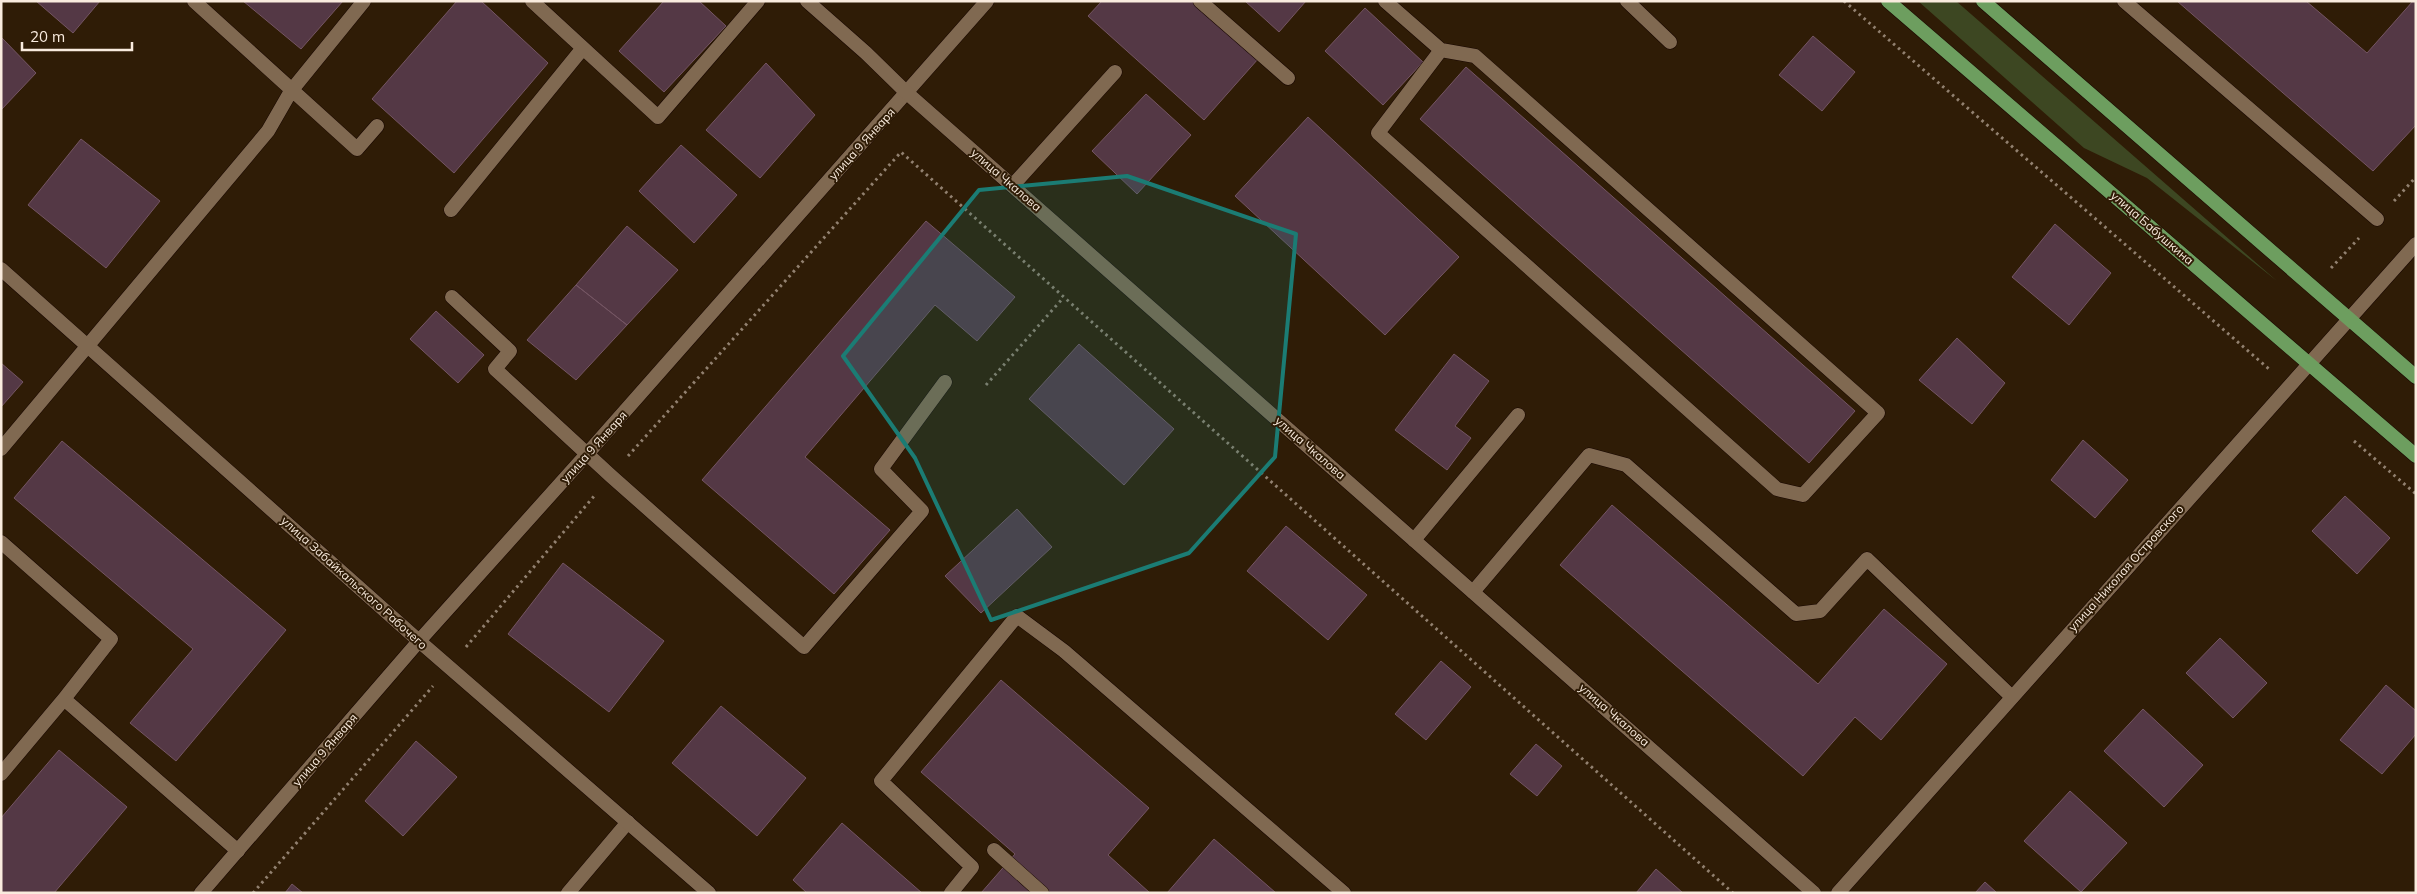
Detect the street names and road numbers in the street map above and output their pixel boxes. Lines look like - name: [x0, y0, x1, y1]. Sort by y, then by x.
- street label: улица 9 Января: [825, 105, 898, 183]
- street label: улица Чкалова: [968, 145, 1045, 214]
- street label: улица Бабушкина: [2108, 188, 2197, 268]
- street label: улица 9 Января: [557, 408, 630, 486]
- street label: улица Чкалова: [1272, 413, 1349, 482]
- street label: улица Николая Островского: [2065, 501, 2187, 634]
- street label: улица Забайкальского Рабочего: [278, 513, 431, 652]
- street label: улица Чкалова: [1576, 680, 1653, 749]
- street label: улица 9 Января: [289, 710, 360, 789]

